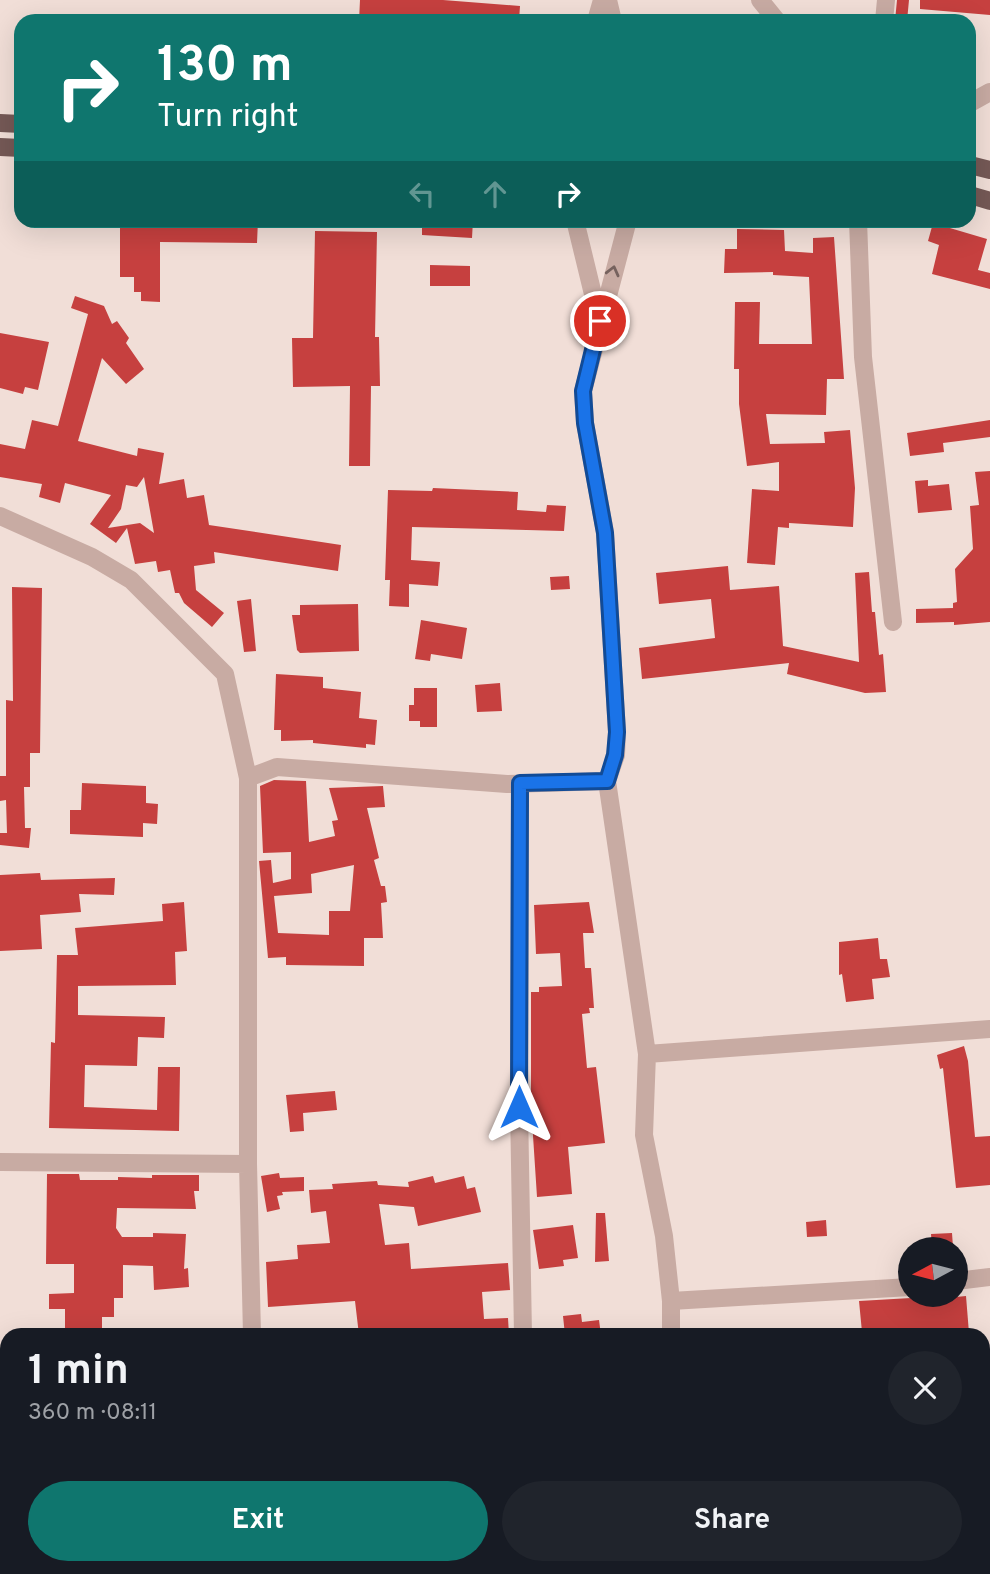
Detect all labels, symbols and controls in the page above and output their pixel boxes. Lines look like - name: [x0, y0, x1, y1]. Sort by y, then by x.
- text: 130 m: [157, 37, 293, 99]
- icon: right: [42, 42, 133, 133]
- text: Turn right: [157, 98, 299, 138]
- icon: left: [403, 175, 441, 213]
- icon: ahead: [476, 175, 514, 213]
- icon: right: [549, 175, 587, 213]
- one-way arrow: [605, 265, 619, 277]
- pin: [570, 291, 630, 351]
- icon: arrive: [581, 302, 619, 340]
- position arrow: [482, 1070, 556, 1144]
- north arrow: [898, 1237, 968, 1307]
- map controls: [898, 1237, 968, 1307]
- text: 1 min: [28, 1346, 129, 1399]
- button: close: [888, 1351, 962, 1425]
- text: 360 m · 08:11: [28, 1399, 157, 1428]
- button: Exit: [28, 1481, 488, 1561]
- button: Share: [502, 1481, 962, 1561]

